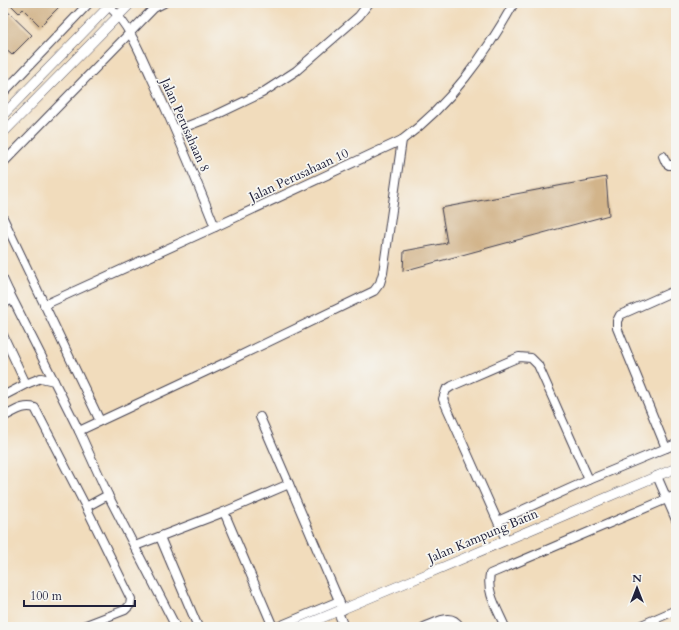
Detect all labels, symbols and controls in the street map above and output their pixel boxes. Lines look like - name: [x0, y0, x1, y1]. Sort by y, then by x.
- street label: Jalan Perusahaan 8: [155, 73, 214, 175]
- street label: Jalan Perusahaan 10: [245, 144, 352, 207]
- street label: Jalan Kampung Batin: [423, 504, 541, 568]
- north arrow: [617, 568, 657, 608]
- text: N: [632, 571, 642, 586]
- scale bar: [24, 582, 135, 608]
- text: 100 m: [30, 588, 63, 604]

